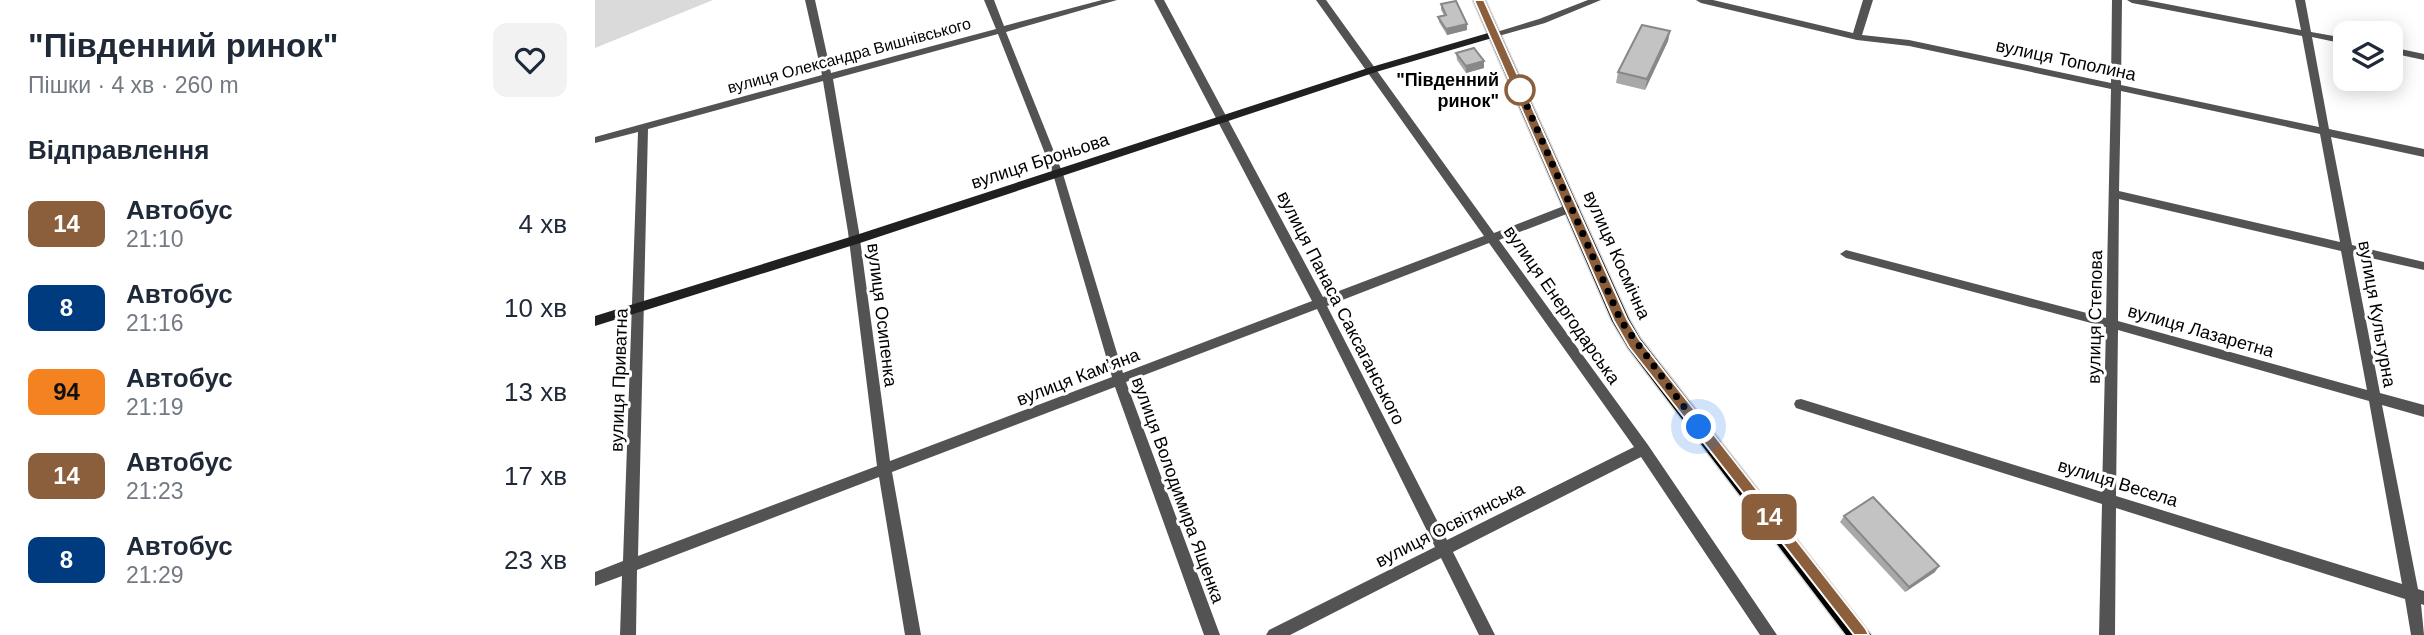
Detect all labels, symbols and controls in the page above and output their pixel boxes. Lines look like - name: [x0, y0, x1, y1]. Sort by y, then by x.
- street label: вулиця Олександра Вишнівського: [726, 15, 973, 96]
- map controls: [2333, 21, 2403, 91]
- button: layers: [2333, 21, 2403, 91]
- button: heart: [493, 23, 567, 97]
- text: "Південний ринок": [28, 27, 338, 64]
- street label: вулиця Тополина: [1994, 35, 2139, 85]
- place label: "Південний ринок": [1396, 70, 1499, 111]
- text: Пішки · 4 хв · 260 m: [28, 72, 239, 98]
- marker: "Південний ринок": [1505, 75, 1535, 105]
- street label: вулиця Броньова: [968, 129, 1112, 193]
- text: Відправлення: [28, 135, 209, 165]
- street label: вулиця Панаса Саксаганського: [1273, 188, 1409, 428]
- street label: вулиця Космічна: [1580, 188, 1655, 323]
- text: Автобус: [126, 195, 233, 225]
- text: 4 хв: [519, 209, 567, 239]
- text: 14: [53, 210, 80, 237]
- street label: вулиця Енергодарська: [1500, 222, 1625, 389]
- text: 21:10: [126, 226, 184, 252]
- street label: вулиця Культурна: [2354, 239, 2400, 390]
- street label: вулиця Осипенка: [863, 242, 901, 389]
- street label: вулиця Степова: [2084, 249, 2106, 384]
- text: Автобус: [126, 279, 233, 309]
- text: 10 хв: [504, 293, 567, 323]
- text: 8: [60, 294, 73, 321]
- street label: вулиця Лазаретна: [2126, 301, 2277, 362]
- street label: вулиця Приватна: [607, 307, 632, 452]
- text: 21:16: [126, 310, 184, 336]
- street label: вулиця Кам’яна: [1014, 344, 1143, 410]
- text: Автобус: [126, 363, 233, 393]
- street label: вулиця Володимира Ященка: [1128, 374, 1229, 607]
- text: 13 хв: [504, 377, 567, 407]
- text: 94: [53, 378, 80, 405]
- text: 21:19: [126, 394, 184, 420]
- your location: [1681, 409, 1716, 444]
- text: Автобус: [126, 447, 233, 477]
- street label: вулиця Весела: [2056, 455, 2181, 511]
- text: 17 хв: [504, 461, 567, 491]
- text: 14: [53, 462, 80, 489]
- text: 21:23: [126, 478, 184, 504]
- street label: вулиця Освітянська: [1372, 478, 1529, 571]
- line badge: 14: [1737, 494, 1801, 540]
- text: 14: [1756, 503, 1782, 530]
- text: Автобус: [126, 531, 233, 561]
- text: 23 хв: [504, 545, 567, 575]
- text: 8: [60, 546, 73, 573]
- text: 21:29: [126, 562, 184, 588]

